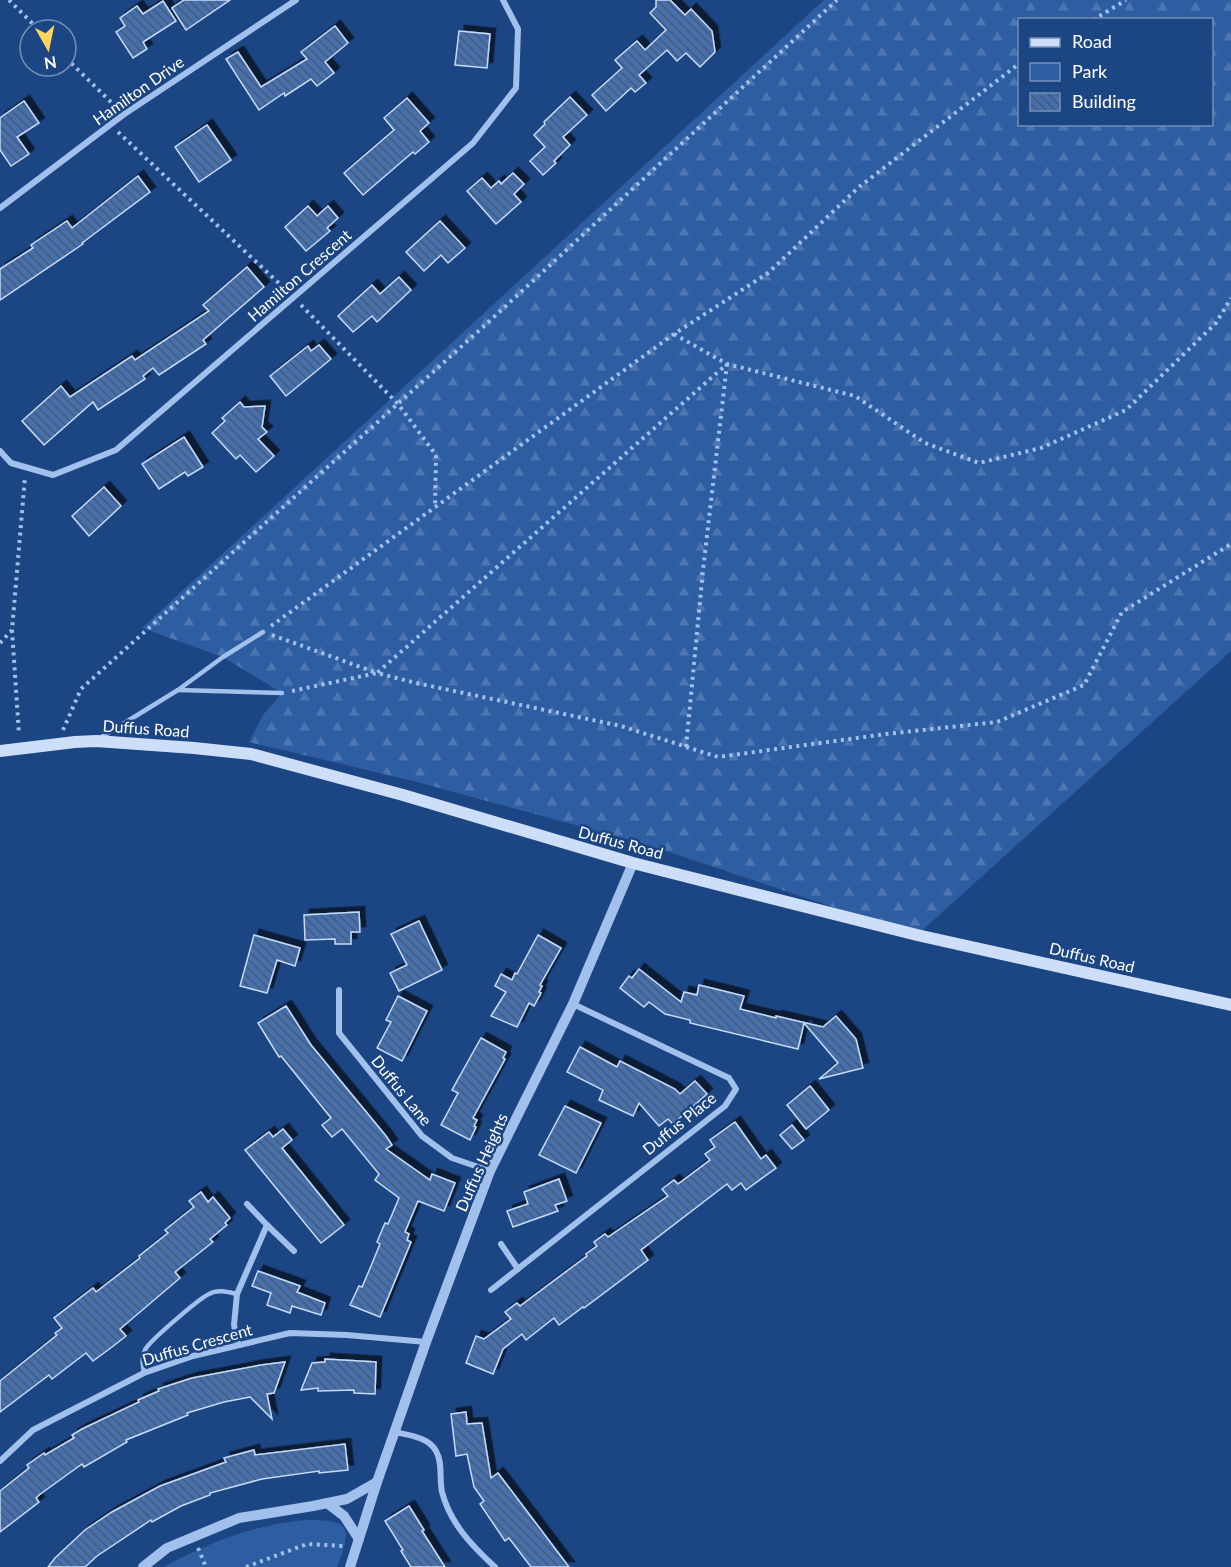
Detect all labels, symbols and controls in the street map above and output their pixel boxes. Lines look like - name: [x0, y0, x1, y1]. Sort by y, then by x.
- north arrow: [18, 18, 78, 78]
- legend: [1018, 18, 1213, 126]
- text: Road: [1072, 30, 1112, 52]
- street label: Hamilton Drive: [89, 52, 187, 128]
- text: N: [43, 53, 58, 74]
- text: Park: [1072, 60, 1108, 82]
- text: Building: [1072, 90, 1136, 112]
- street label: Hamilton Crescent: [244, 225, 355, 325]
- street label: Duffus Road: [102, 715, 190, 741]
- street label: Duffus Road: [577, 822, 665, 862]
- street label: Duffus Road: [1047, 938, 1137, 976]
- street label: Duffus Lane: [368, 1051, 436, 1129]
- street label: Duffus Place: [639, 1088, 719, 1158]
- street label: Duffus Heights: [451, 1110, 511, 1214]
- street label: Duffus Crescent: [140, 1319, 254, 1369]

